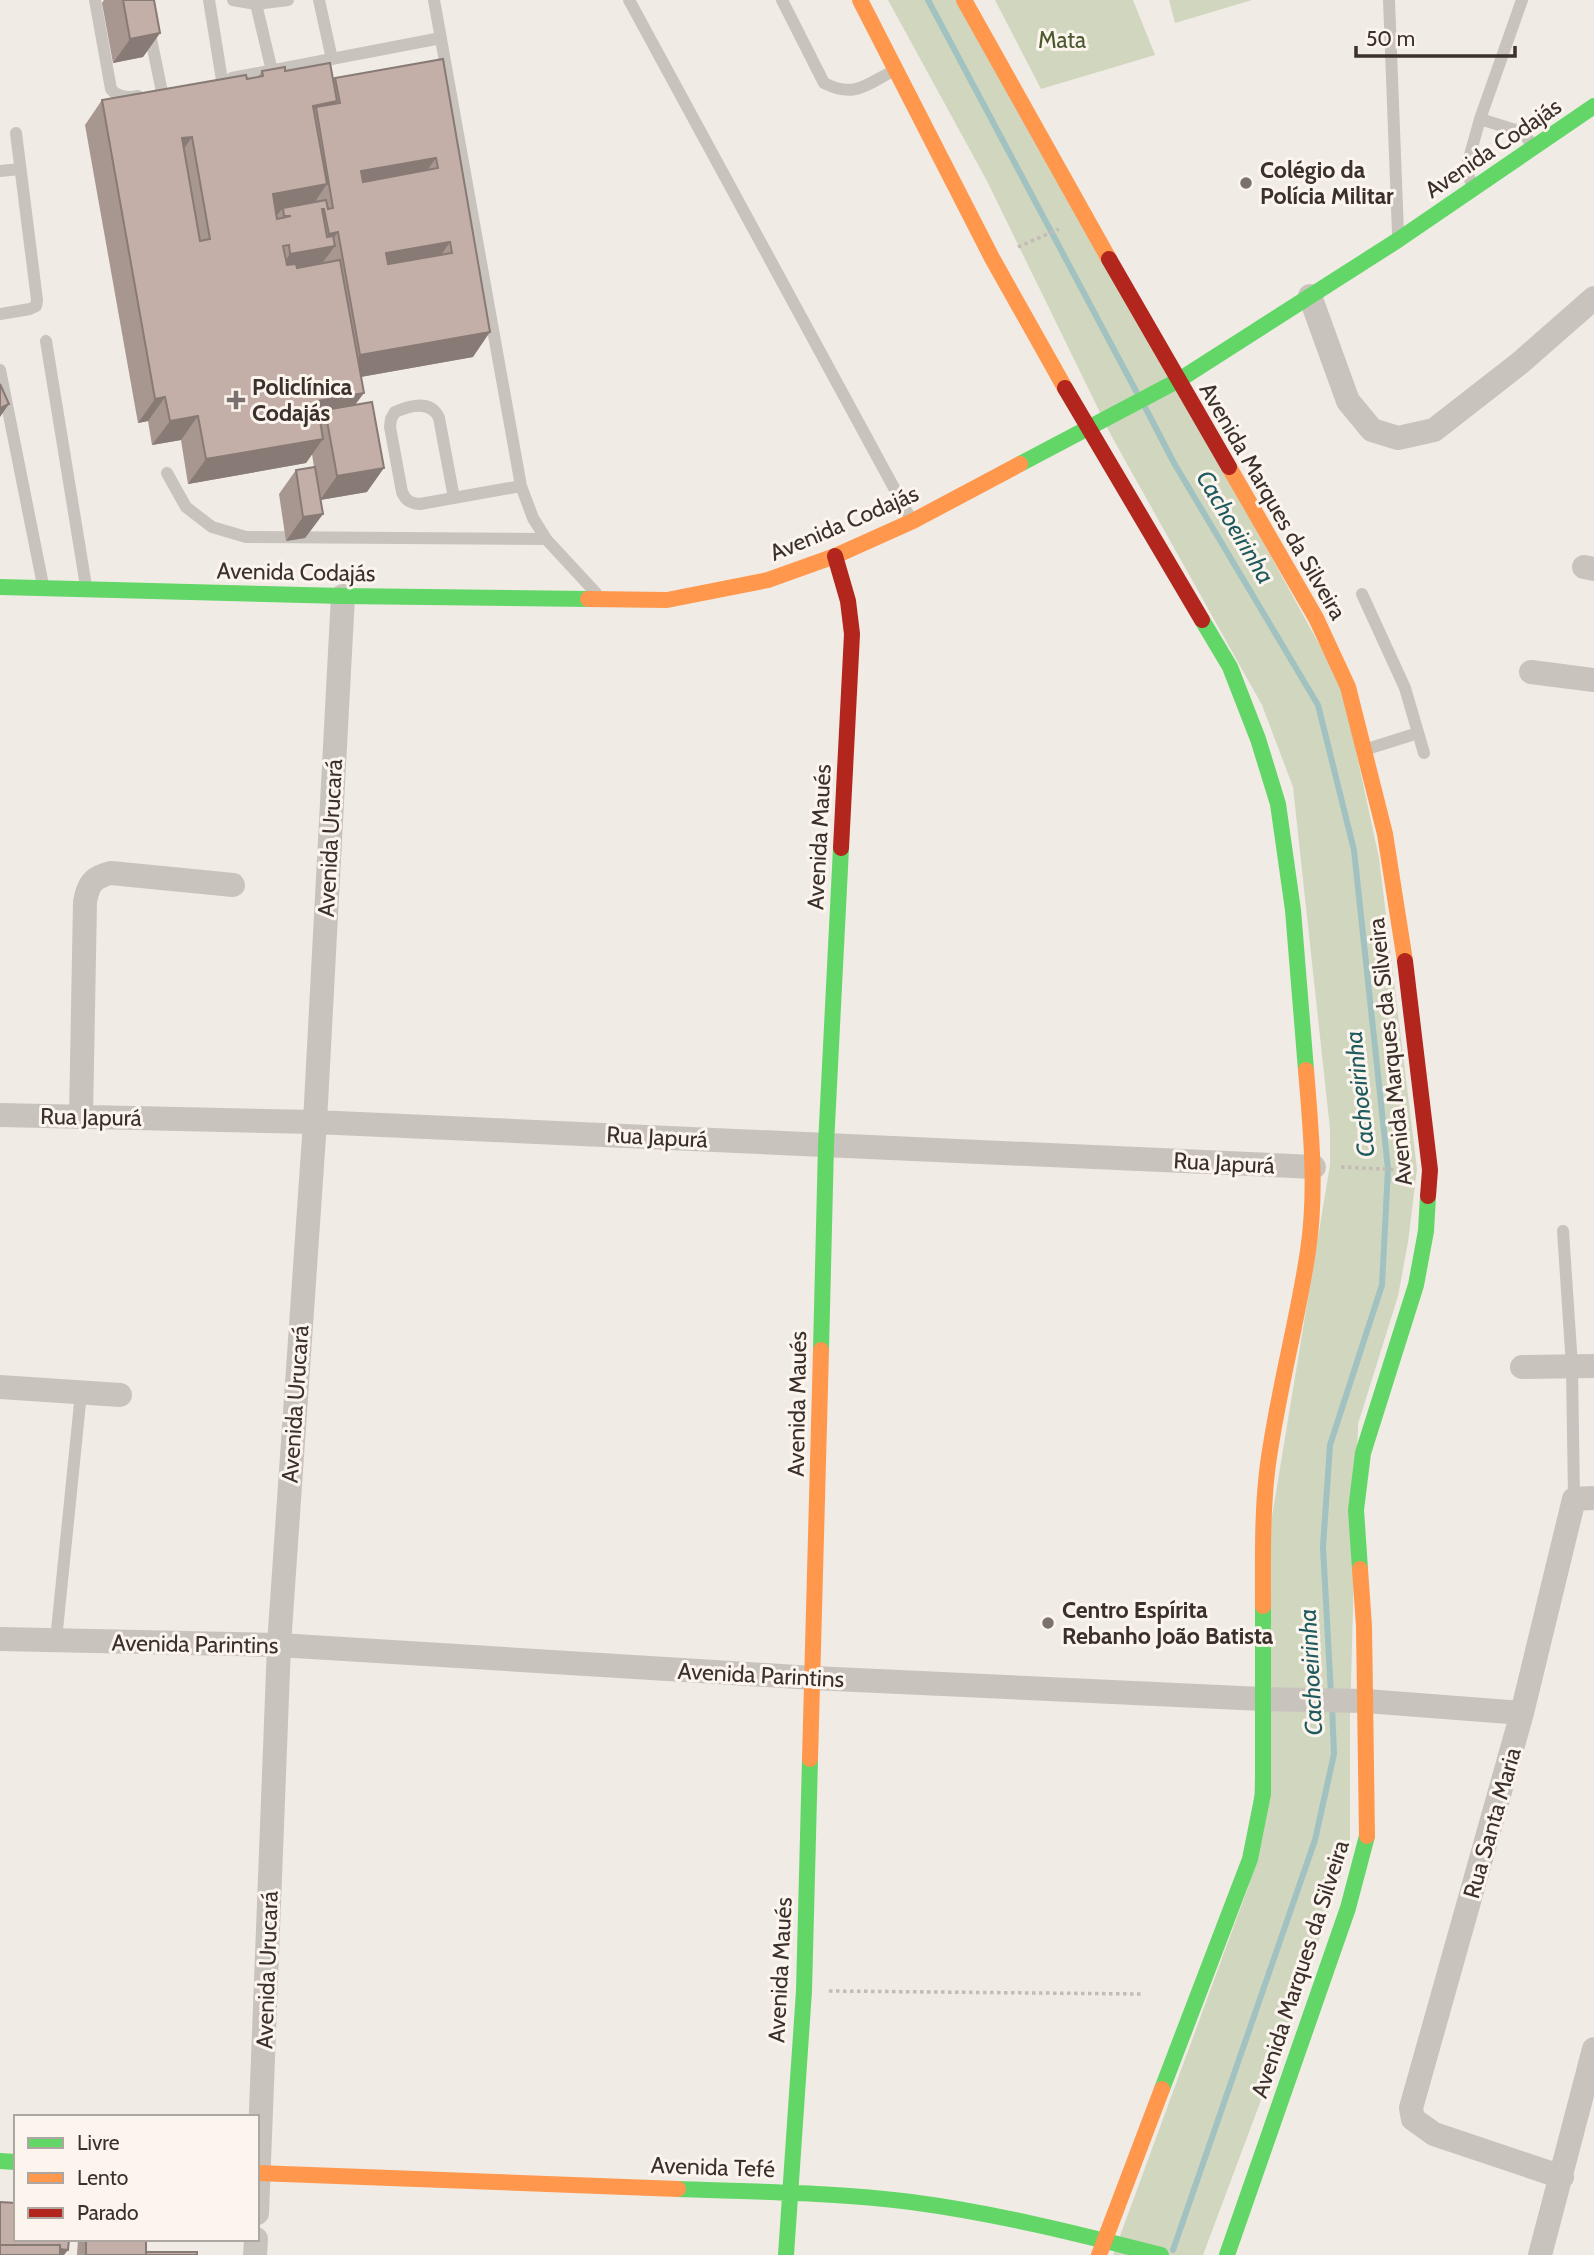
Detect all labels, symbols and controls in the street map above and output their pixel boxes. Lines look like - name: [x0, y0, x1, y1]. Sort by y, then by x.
- scale bar: [1356, 14, 1515, 58]
- park label: Mata: [1038, 26, 1086, 54]
- text: 50 m: [1366, 26, 1415, 51]
- street label: Avenida Codajás: [1419, 92, 1567, 204]
- place label: Colégio da Polícia Militar: [1260, 156, 1394, 210]
- marker: Colégio da Polícia Militar: [1238, 175, 1254, 191]
- place label: Policlínica Codajás: [252, 373, 353, 427]
- street label: Avenida Marques da Silveira: [1194, 377, 1352, 625]
- marker: Policlínica Codajás: [226, 390, 246, 410]
- water label: Cachoeirinha: [1190, 465, 1281, 589]
- street label: Avenida Codajás: [765, 479, 923, 567]
- street label: Avenida Codajás: [216, 557, 376, 587]
- street label: Avenida Urucará: [312, 758, 348, 918]
- street label: Avenida Maués: [801, 763, 837, 911]
- street label: Avenida Marques da Silveira: [1362, 917, 1418, 1187]
- water label: Cachoeirinha: [1338, 1029, 1381, 1159]
- street label: Rua Japurá: [40, 1102, 142, 1132]
- street label: Rua Japurá: [606, 1120, 708, 1154]
- street label: Rua Japurá: [1173, 1146, 1275, 1180]
- street label: Avenida Urucará: [276, 1324, 314, 1484]
- street label: Avenida Maués: [782, 1331, 812, 1477]
- place label: Centro Espírita Rebanho João Batista: [1062, 1596, 1274, 1650]
- water label: Cachoeirinha: [1293, 1608, 1328, 1736]
- marker: Centro Espírita Rebanho João Batista: [1040, 1615, 1056, 1631]
- street label: Avenida Parintins: [111, 1629, 279, 1659]
- street label: Avenida Parintins: [677, 1657, 845, 1693]
- street label: Rua Santa Maria: [1457, 1744, 1527, 1902]
- street label: Avenida Marques da Silveira: [1245, 1837, 1355, 2101]
- street label: Avenida Urucará: [250, 1890, 284, 2050]
- street label: Avenida Maués: [762, 1896, 798, 2044]
- legend: [14, 2115, 259, 2241]
- text: Livre: [77, 2130, 120, 2155]
- street label: Avenida Tefé: [650, 2151, 776, 2183]
- text: Lento: [77, 2165, 128, 2190]
- text: Parado: [77, 2200, 139, 2225]

